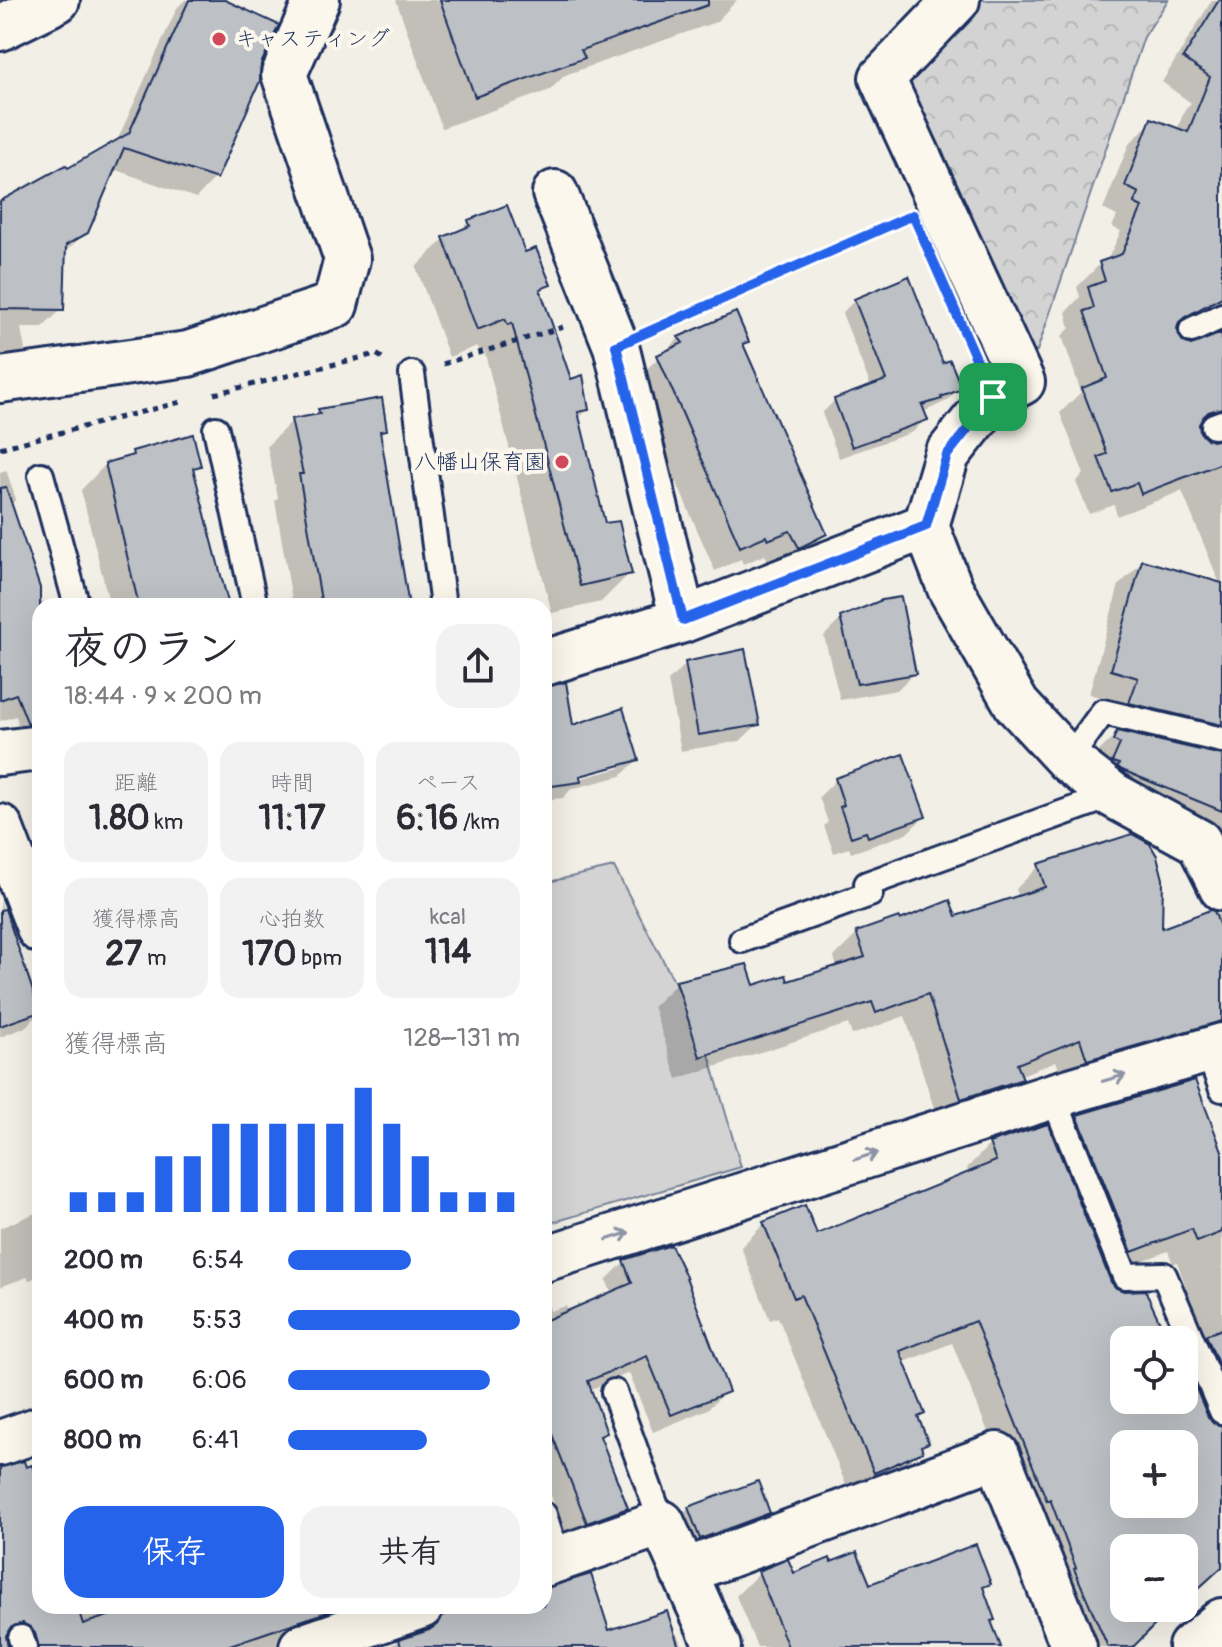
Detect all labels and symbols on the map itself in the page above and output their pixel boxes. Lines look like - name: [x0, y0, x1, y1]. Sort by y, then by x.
- place label: キャスティング: [235, 25, 390, 53]
- marker: キャスティング: [210, 30, 228, 48]
- pin: [959, 363, 1027, 431]
- place label: 八幡山保育園: [414, 448, 546, 476]
- marker: 八幡山保育園: [553, 453, 571, 471]
- one-way arrow: [1100, 1070, 1126, 1085]
- one-way arrow: [852, 1148, 878, 1163]
- one-way arrow: [606, 1227, 631, 1242]

